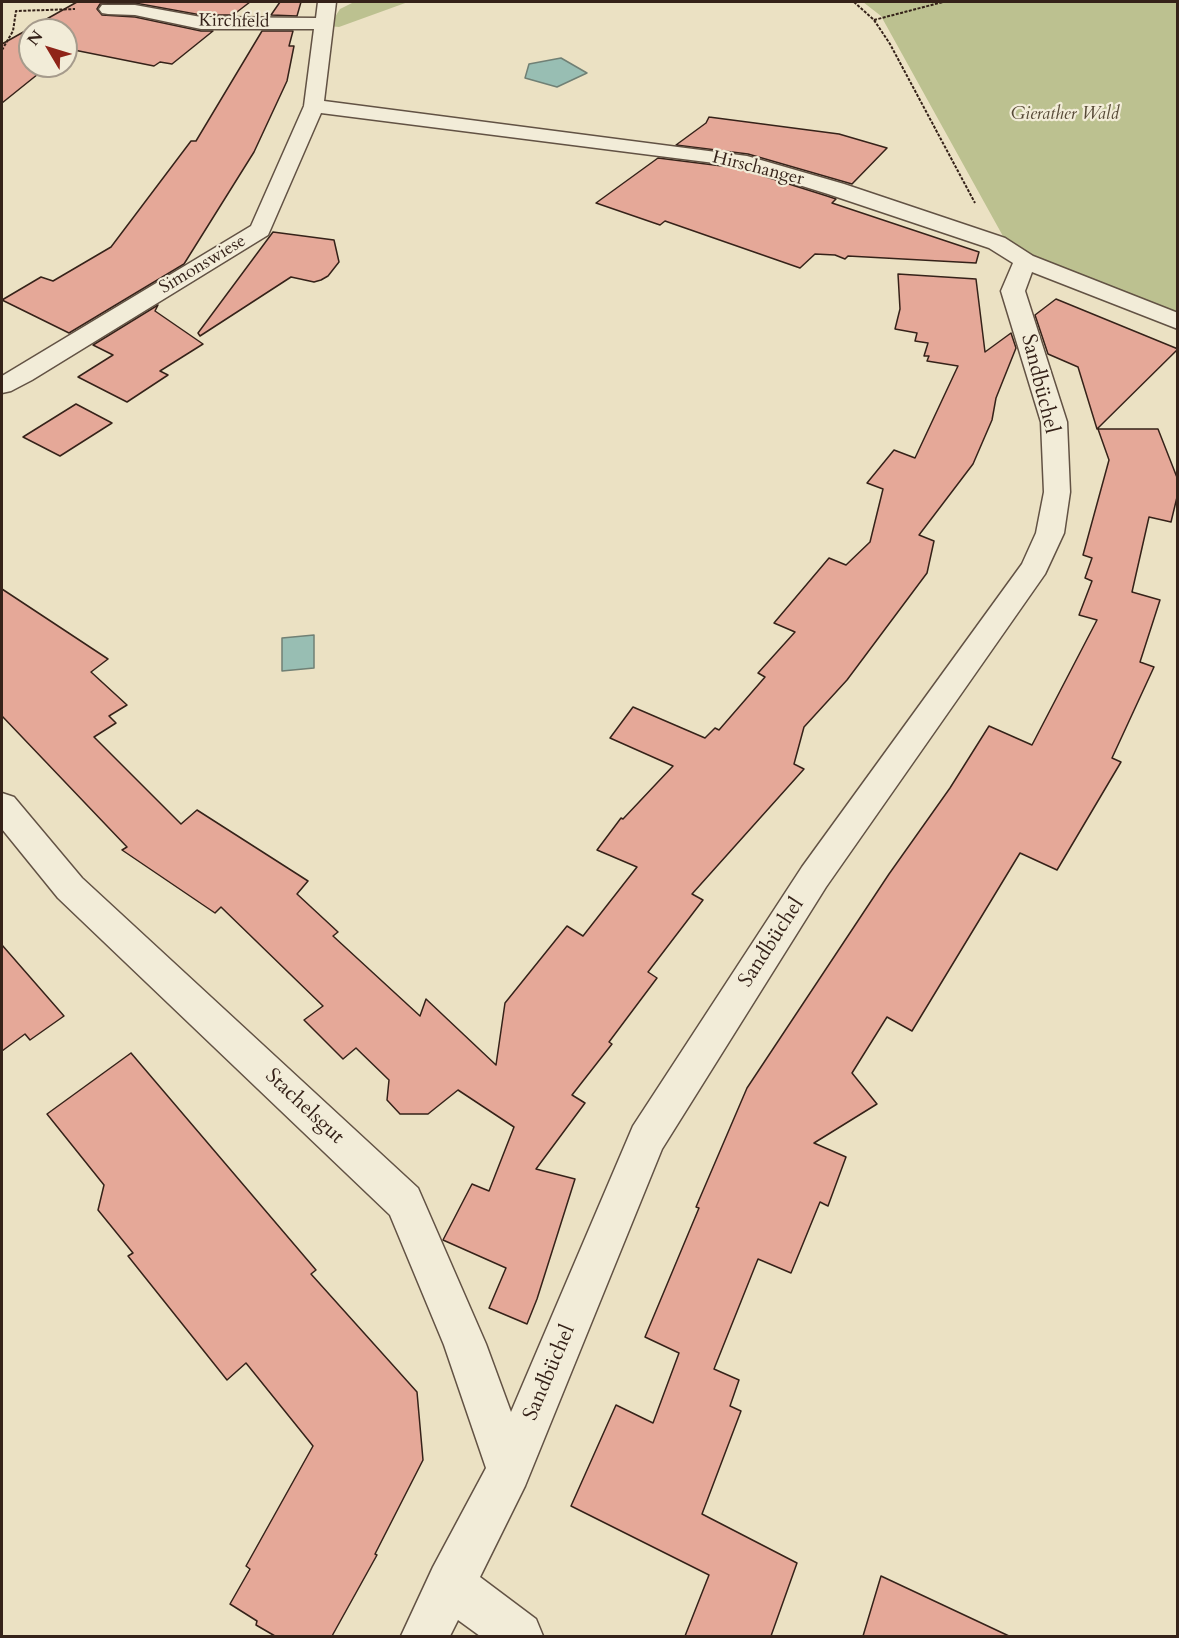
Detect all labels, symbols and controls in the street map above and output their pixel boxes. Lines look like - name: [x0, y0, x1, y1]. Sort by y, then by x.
- street label: Kirchfeld: [198, 11, 270, 33]
- north arrow: [18, 18, 78, 78]
- text: N: [22, 26, 48, 50]
- park label: Gierather Wald: [1011, 104, 1119, 126]
- street label: Hirschanger: [710, 147, 806, 191]
- street label: Simonswiese: [156, 231, 250, 299]
- street label: Sandbüchel: [1015, 332, 1063, 436]
- street label: Sandbüchel: [734, 894, 810, 992]
- street label: Stachelsgut: [259, 1064, 349, 1150]
- street label: Sandbüchel: [519, 1321, 581, 1425]

